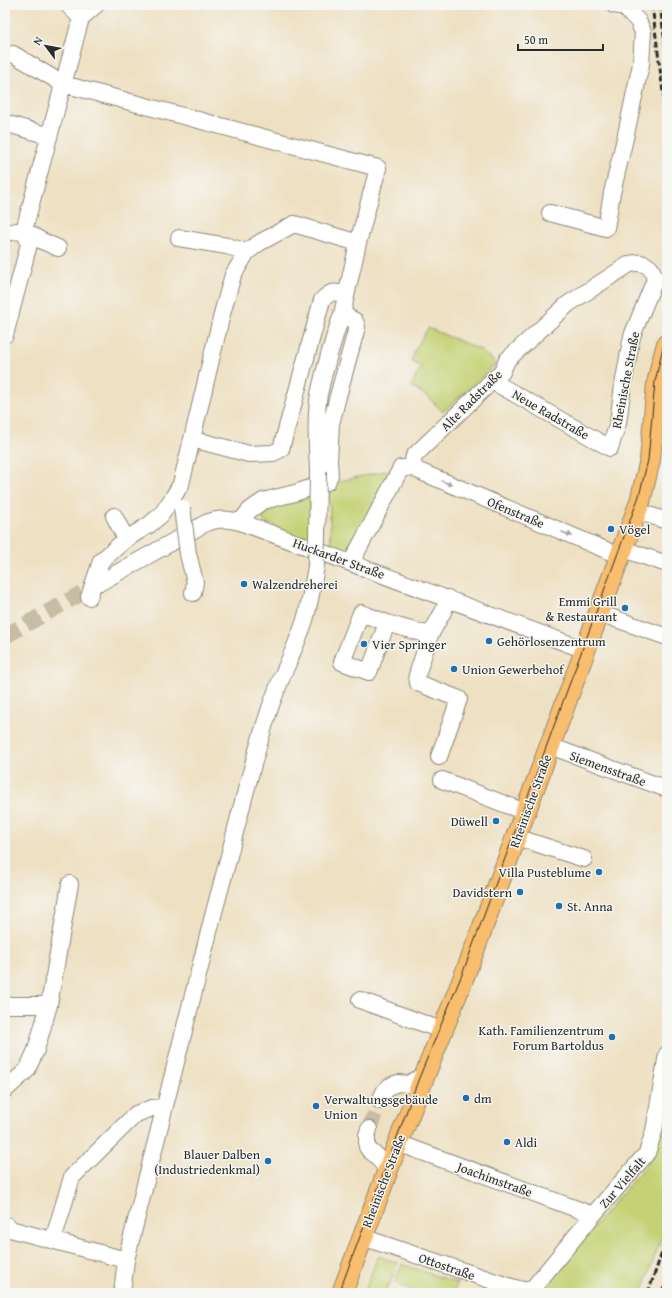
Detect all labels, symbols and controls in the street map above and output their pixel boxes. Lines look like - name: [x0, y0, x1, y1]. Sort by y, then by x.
- north arrow: [26, 26, 66, 66]
- scale bar: [518, 26, 603, 52]
- text: 50 m: [524, 31, 548, 48]
- text: N: [29, 33, 47, 48]
- street label: Rheinische Straße: [607, 330, 644, 430]
- street label: Alte Radstraße: [436, 365, 507, 436]
- street label: Neue Radstraße: [509, 385, 593, 444]
- one-way arrow: [441, 479, 453, 486]
- street label: Ofenstraße: [484, 492, 547, 533]
- place label: Vögel: [619, 520, 651, 539]
- marker: Vögel: [606, 524, 616, 534]
- one-way arrow: [561, 531, 573, 537]
- street label: Huckarder Straße: [290, 533, 387, 584]
- place label: Walzendreherei: [252, 575, 338, 594]
- marker: Walzendreherei: [239, 579, 249, 589]
- place label: Emmi Grill & Restaurant: [546, 592, 617, 626]
- marker: Emmi Grill & Restaurant: [620, 603, 630, 613]
- place label: Gehörlosenzentrum: [497, 632, 606, 651]
- place label: Vier Springer: [372, 635, 447, 654]
- marker: Gehörlosenzentrum: [484, 636, 494, 646]
- marker: Vier Springer: [359, 639, 369, 649]
- place label: Union Gewerbehof: [462, 660, 565, 679]
- marker: Union Gewerbehof: [449, 664, 459, 674]
- street label: Siemensstraße: [567, 746, 649, 791]
- street label: Rheinische Straße: [505, 752, 556, 851]
- place label: Düwell: [451, 812, 488, 831]
- marker: Düwell: [491, 816, 501, 826]
- place label: Villa Pusteblume: [499, 863, 591, 882]
- marker: Villa Pusteblume: [594, 867, 604, 877]
- place label: Davidstern: [453, 883, 513, 902]
- marker: Davidstern: [515, 887, 525, 897]
- place label: St. Anna: [567, 897, 613, 916]
- marker: St. Anna: [554, 901, 564, 911]
- place label: Kath. Familienzentrum Forum Bartoldus: [479, 1021, 604, 1055]
- marker: Kath. Familienzentrum Forum Bartoldus: [607, 1032, 617, 1042]
- place label: dm: [474, 1089, 492, 1108]
- place label: Verwaltungsgebäude Union: [324, 1090, 438, 1124]
- marker: dm: [461, 1093, 471, 1103]
- marker: Verwaltungsgebäude Union: [311, 1101, 321, 1111]
- street label: Rheinische Straße: [357, 1132, 410, 1231]
- place label: Aldi: [515, 1133, 537, 1152]
- marker: Aldi: [502, 1137, 512, 1147]
- place label: Blauer Dalben (Industriedenkmal): [154, 1145, 261, 1179]
- street label: Zur Vielfalt: [595, 1152, 650, 1212]
- marker: Blauer Dalben (Industriedenkmal): [263, 1156, 273, 1166]
- street label: Joachimstraße: [453, 1156, 535, 1202]
- street label: Ottostraße: [416, 1248, 478, 1285]

